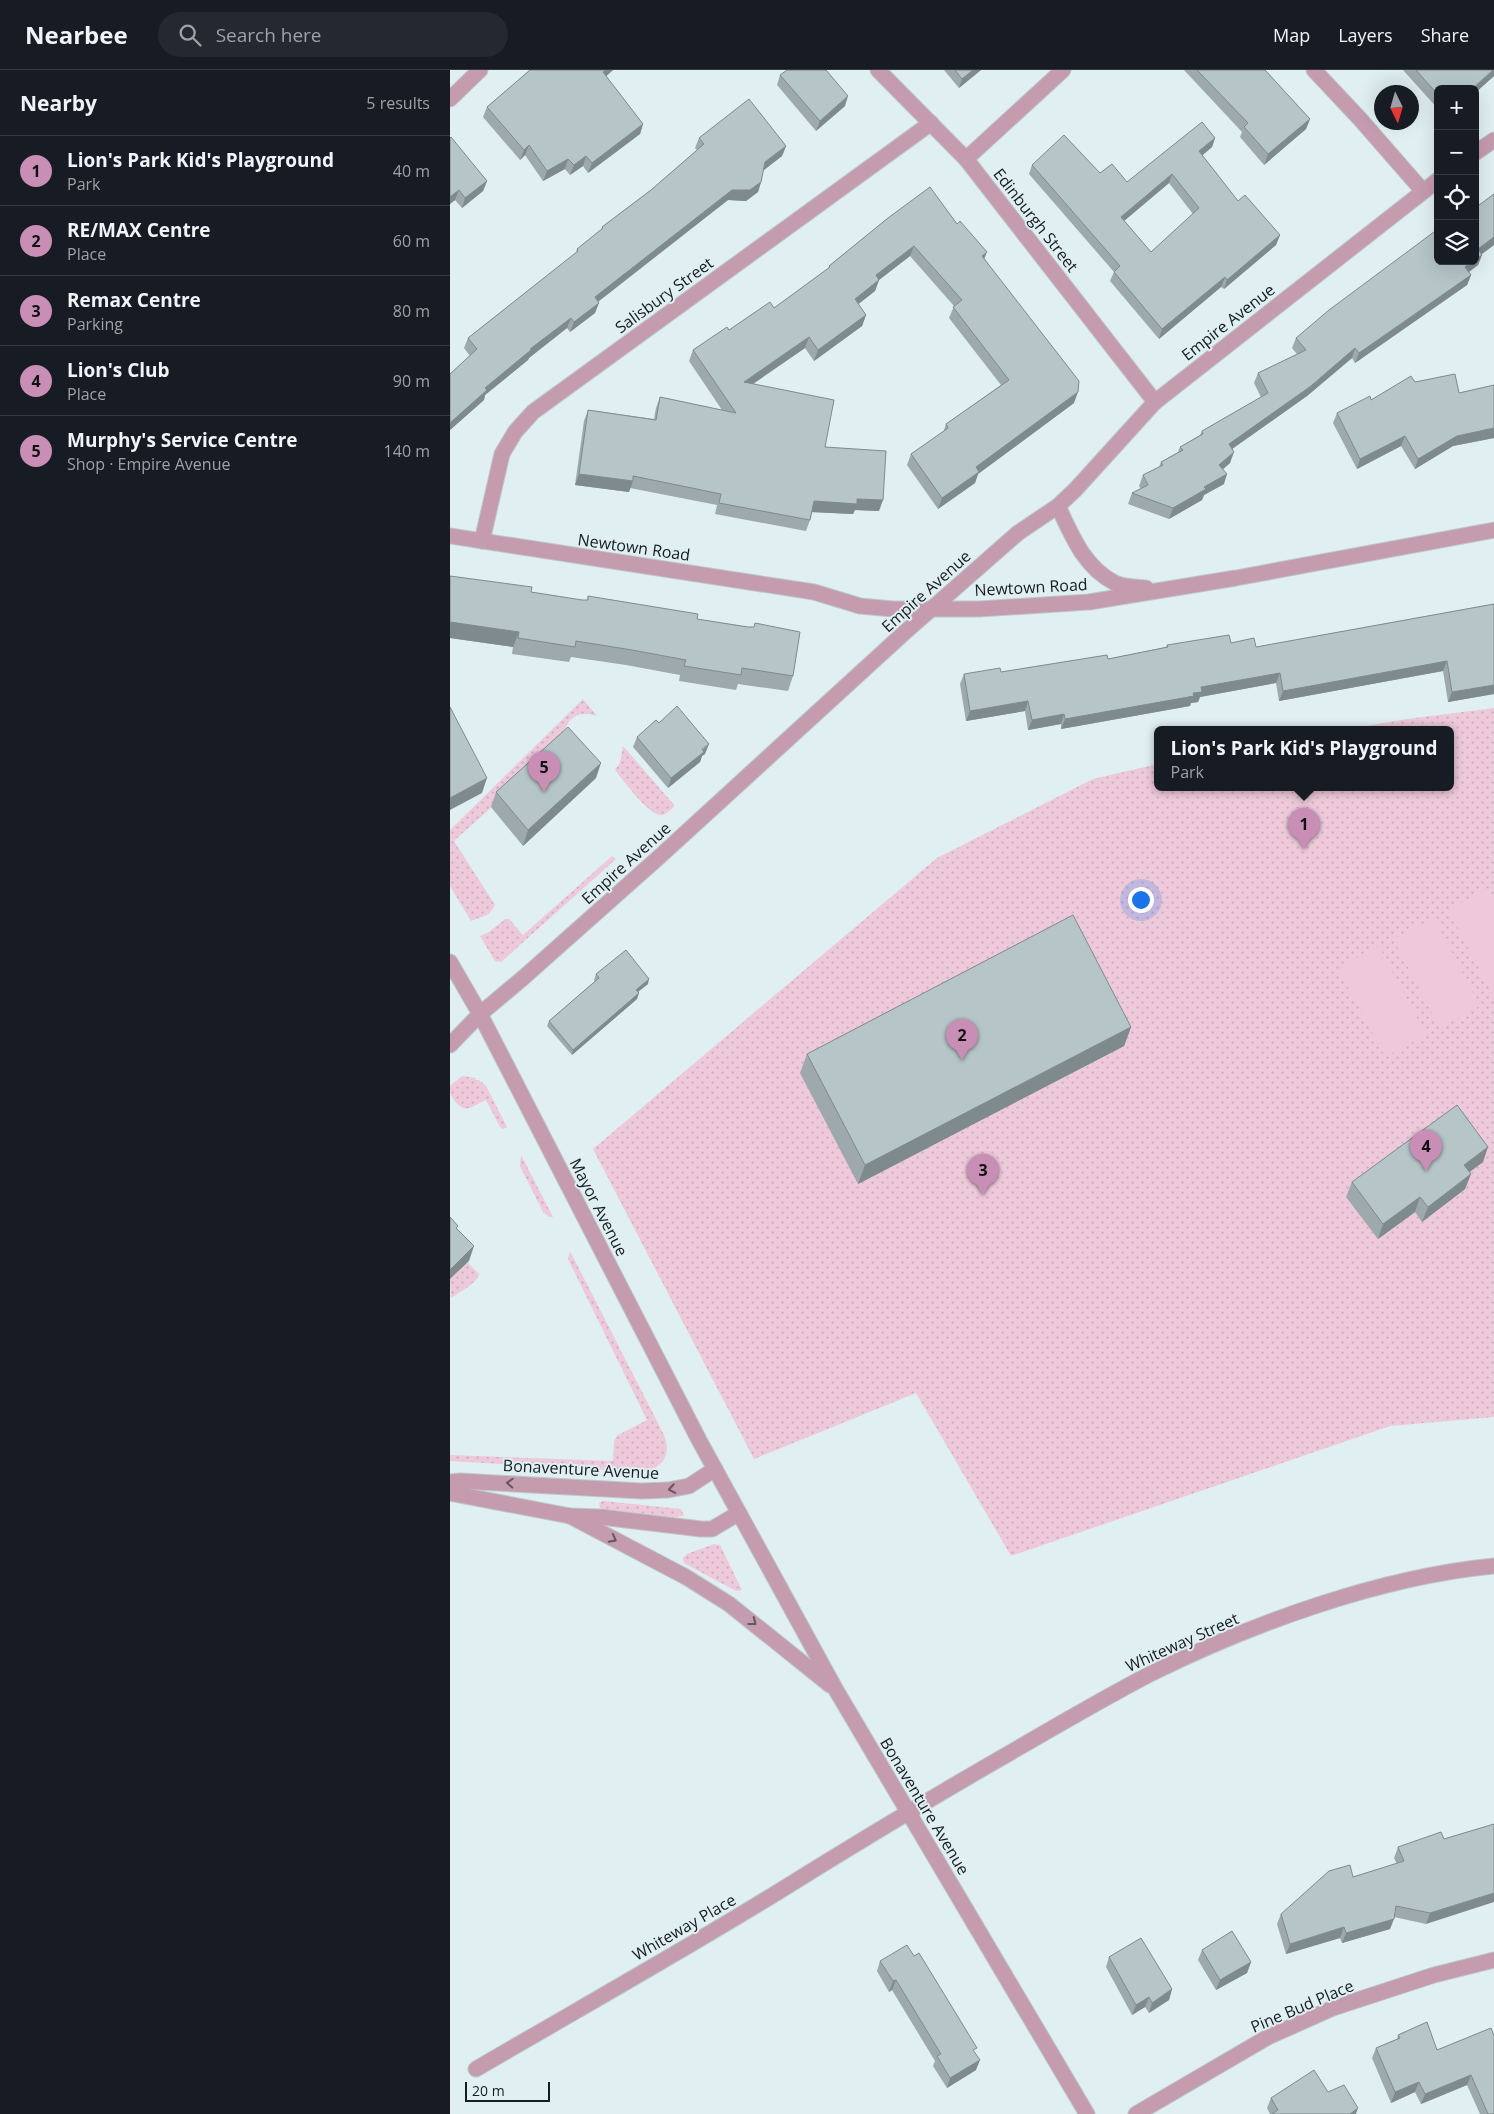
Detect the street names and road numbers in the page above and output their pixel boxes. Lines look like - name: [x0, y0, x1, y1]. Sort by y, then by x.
- street label: Edinburgh Street: [989, 164, 1084, 277]
- street label: Salisbury Street: [610, 252, 718, 338]
- street label: Empire Avenue: [1177, 279, 1279, 365]
- street label: Newtown Road: [576, 528, 692, 566]
- street label: Empire Avenue: [877, 545, 975, 637]
- street label: Newtown Road: [974, 573, 1088, 601]
- street label: Empire Avenue: [577, 817, 675, 909]
- street label: Mayor Avenue: [565, 1154, 633, 1260]
- street label: Bonaventure Avenue: [502, 1454, 660, 1484]
- street label: Whiteway Street: [1122, 1607, 1242, 1677]
- street label: Bonaventure Avenue: [875, 1733, 975, 1879]
- street label: Whiteway Place: [628, 1888, 740, 1966]
- street label: Pine Bud Place: [1247, 1974, 1357, 2038]

